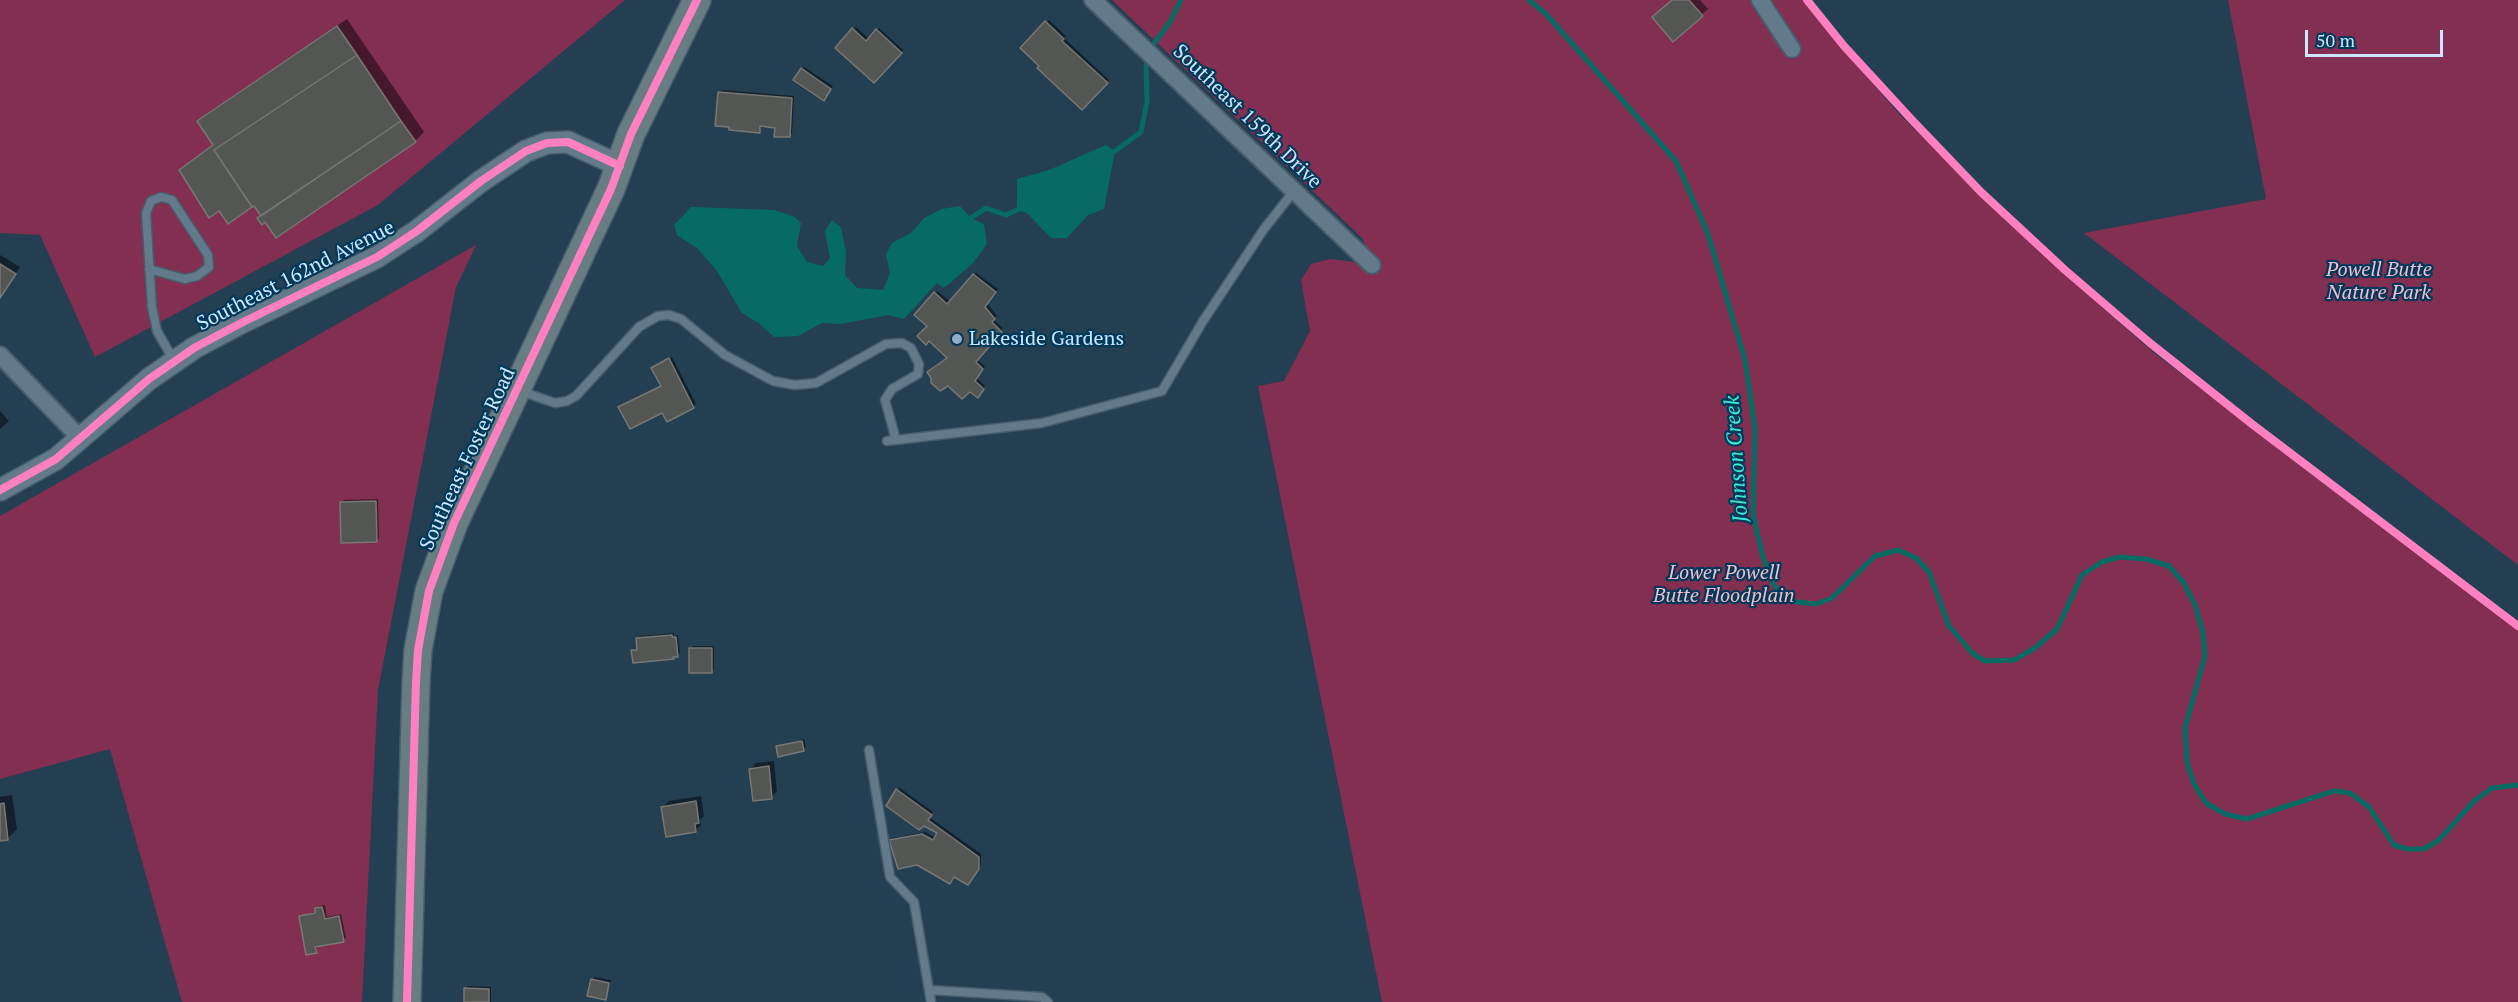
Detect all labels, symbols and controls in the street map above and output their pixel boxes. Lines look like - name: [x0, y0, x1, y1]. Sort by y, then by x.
- scale bar: [2308, 18, 2446, 56]
- text: 50 m: [2316, 28, 2355, 52]
- street label: Southeast 159th Drive: [1168, 40, 1326, 194]
- street label: Southeast 162nd Avenue: [193, 216, 399, 336]
- park label: Powell Butte Nature Park: [2326, 258, 2432, 305]
- place label: Lakeside Gardens: [969, 327, 1124, 351]
- marker: Lakeside Gardens: [950, 332, 964, 346]
- street label: Southeast Foster Road: [415, 364, 521, 554]
- water label: Johnson Creek: [1720, 395, 1754, 523]
- park label: Lower Powell Butte Floodplain: [1653, 561, 1795, 608]

